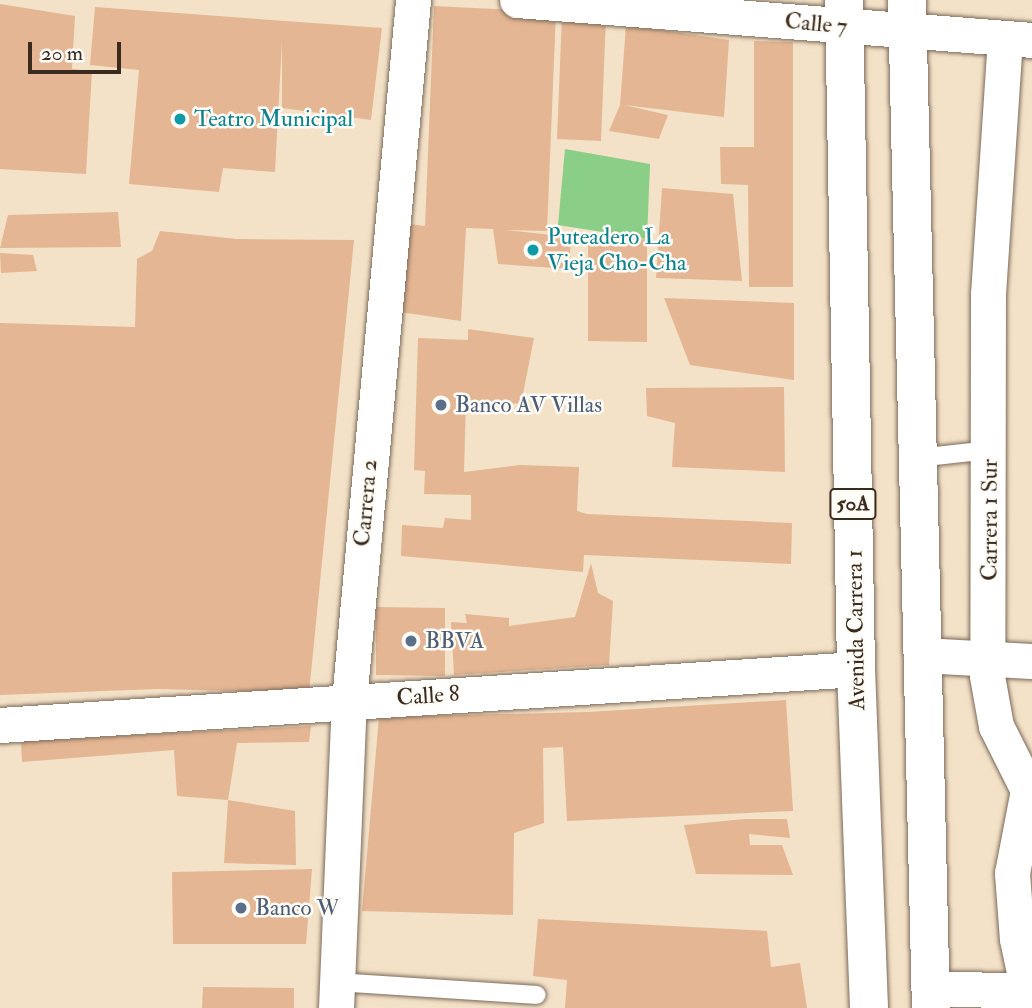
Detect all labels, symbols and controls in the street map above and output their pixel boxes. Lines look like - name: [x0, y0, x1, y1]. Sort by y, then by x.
- street label: Calle 7: [783, 8, 849, 40]
- scale bar: [32, 28, 124, 72]
- text: 20 m: [41, 40, 83, 67]
- place label: Teatro Municipal: [194, 105, 353, 133]
- marker: Teatro Municipal: [172, 111, 188, 127]
- place label: Puteadero La Vieja Cho-Cha: [547, 223, 687, 277]
- marker: Puteadero La Vieja Cho-Cha: [525, 242, 541, 258]
- place label: Banco AV Villas: [455, 391, 602, 419]
- marker: Banco AV Villas: [433, 397, 449, 413]
- street label: Carrera 2: [348, 458, 384, 548]
- street label: Carrera 1 Sur: [976, 459, 1004, 581]
- road number: 50A: [828, 486, 878, 522]
- street label: Avenida Carrera 1: [841, 549, 871, 711]
- place label: BBVA: [425, 627, 484, 655]
- marker: BBVA: [403, 633, 419, 649]
- street label: Calle 8: [396, 680, 460, 712]
- place label: Banco W: [255, 894, 340, 922]
- marker: Banco W: [233, 900, 249, 916]

